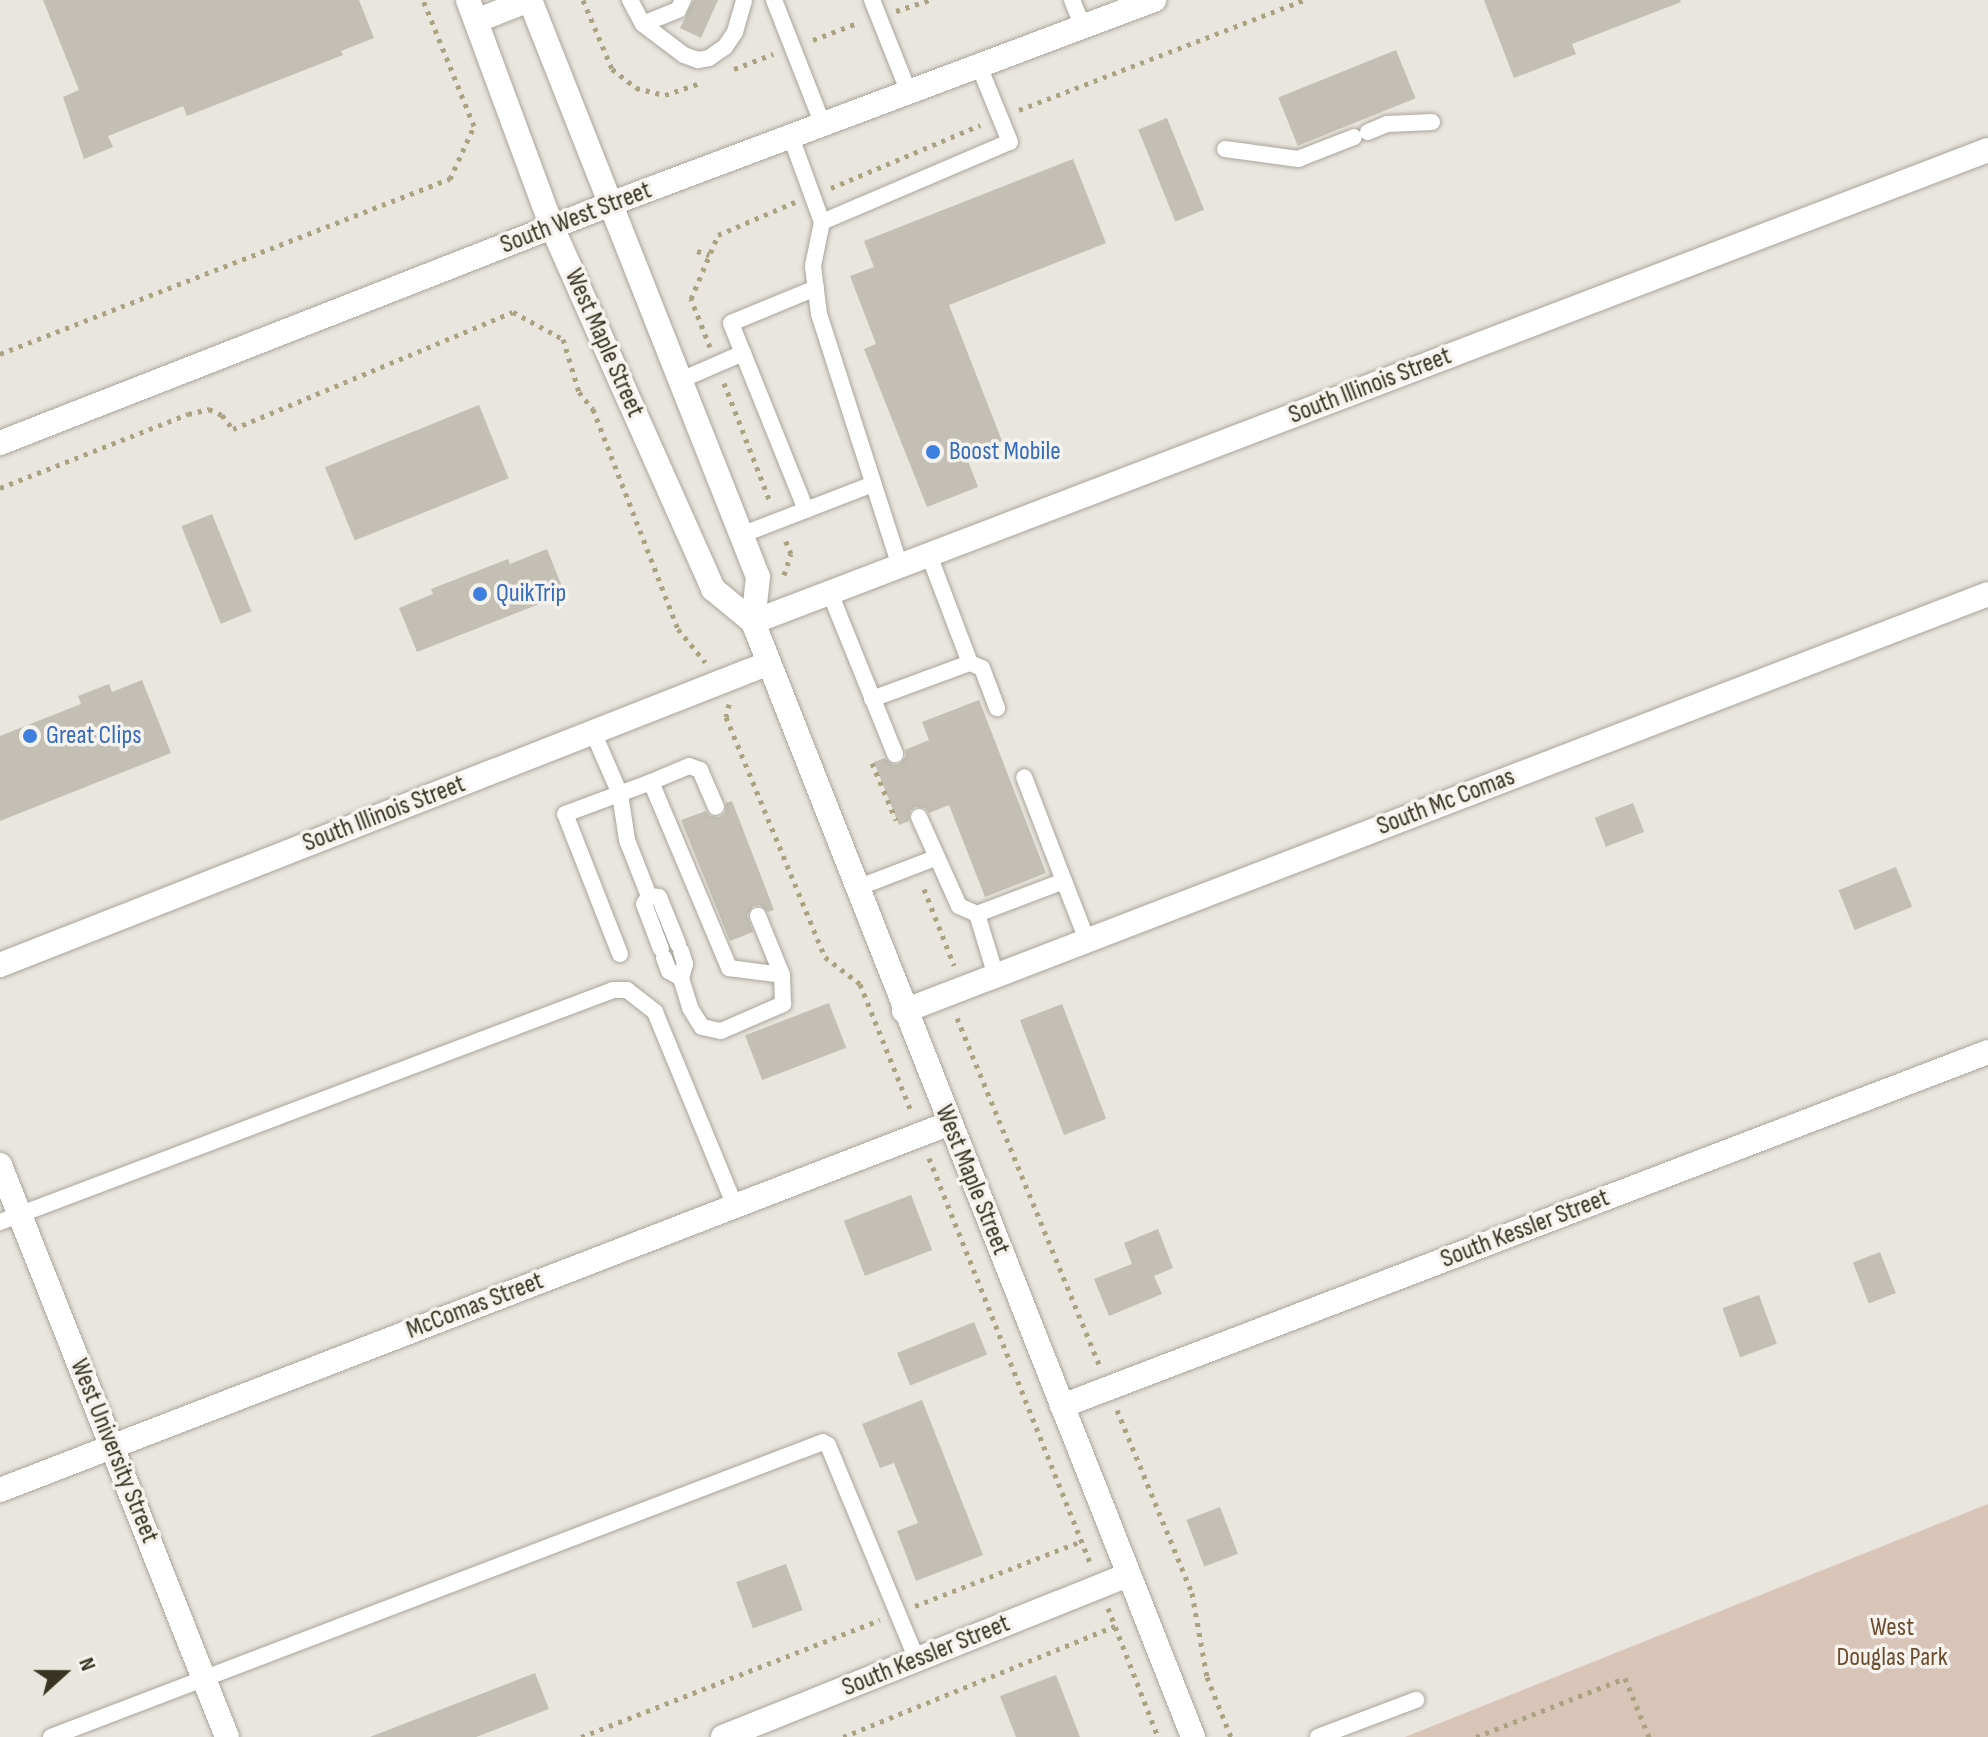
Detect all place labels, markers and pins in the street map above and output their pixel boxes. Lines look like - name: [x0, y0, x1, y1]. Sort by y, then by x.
- place label: Boost Mobile: [949, 436, 1061, 468]
- marker: Boost Mobile: [924, 443, 942, 461]
- place label: QuikTrip: [496, 578, 566, 610]
- marker: QuikTrip: [471, 585, 489, 603]
- place label: Great Clips: [46, 720, 142, 752]
- marker: Great Clips: [21, 727, 39, 745]

